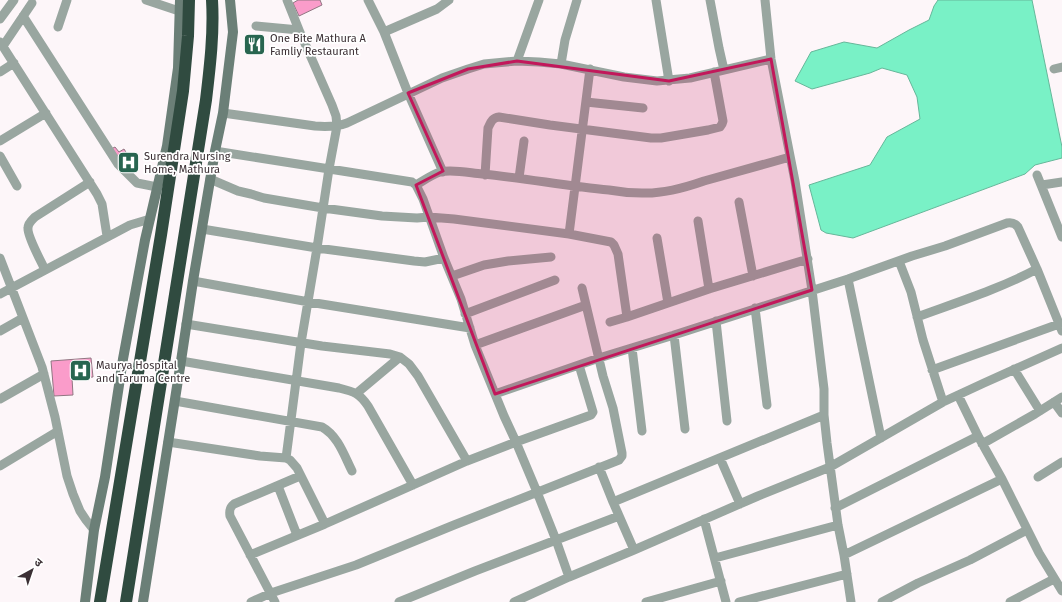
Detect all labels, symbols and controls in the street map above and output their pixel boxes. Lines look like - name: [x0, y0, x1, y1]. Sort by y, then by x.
- restaurant icon: One Bite Mathura A Famliy Restaurant: [242, 31, 268, 57]
- place label: One Bite Mathura A Famliy Restaurant: [270, 32, 367, 58]
- hospital icon: Surendra Nursing Home, Mathura: [116, 149, 142, 175]
- place label: Surendra Nursing Home, Mathura: [144, 150, 231, 176]
- hospital icon: Maurya Hospital and Taruma Centre: [67, 358, 93, 384]
- place label: Maurya Hospital and Taruma Centre: [96, 359, 190, 385]
- north arrow: [12, 550, 52, 590]
- text: उ: [31, 556, 45, 570]

